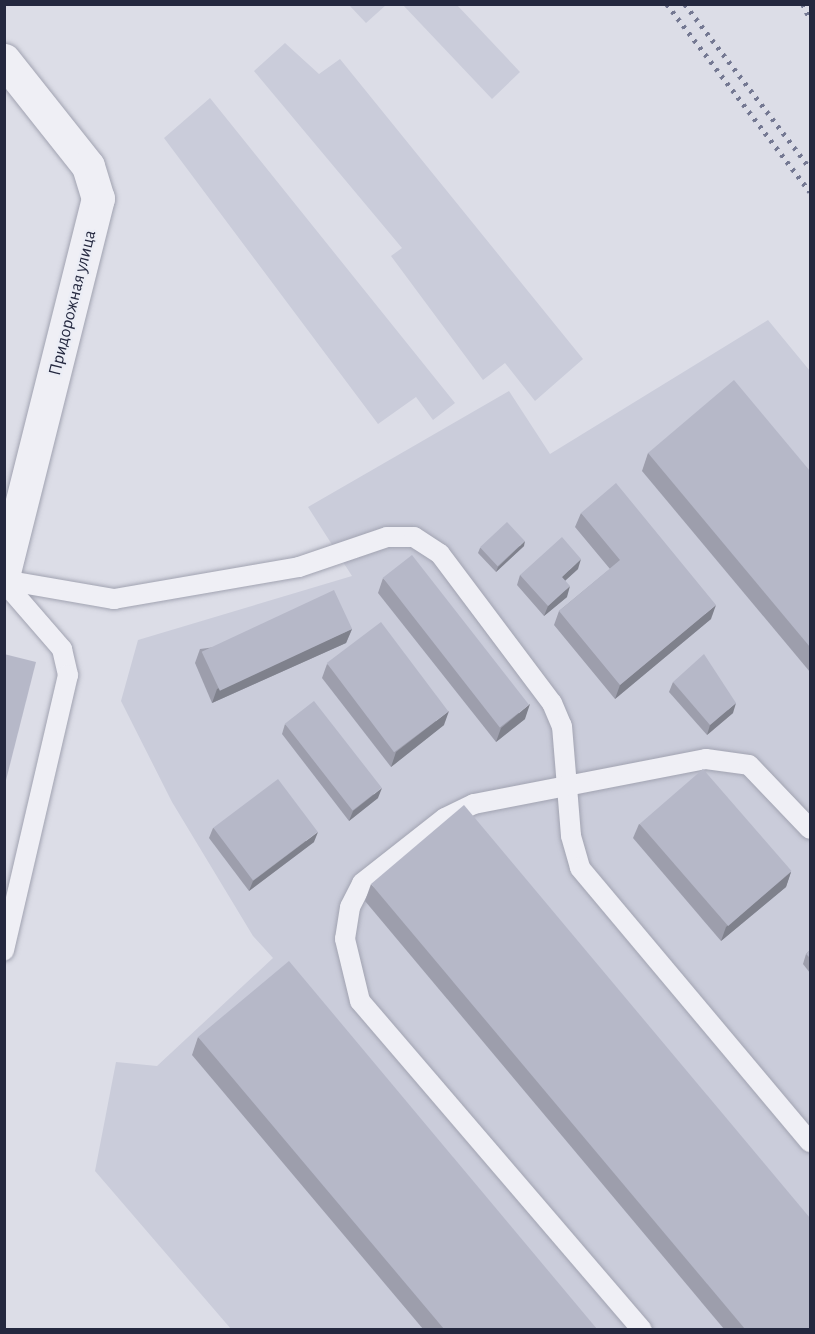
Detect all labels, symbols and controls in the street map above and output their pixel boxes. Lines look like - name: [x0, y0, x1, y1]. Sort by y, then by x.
- street label: Придорожная улица: [44, 228, 102, 378]

